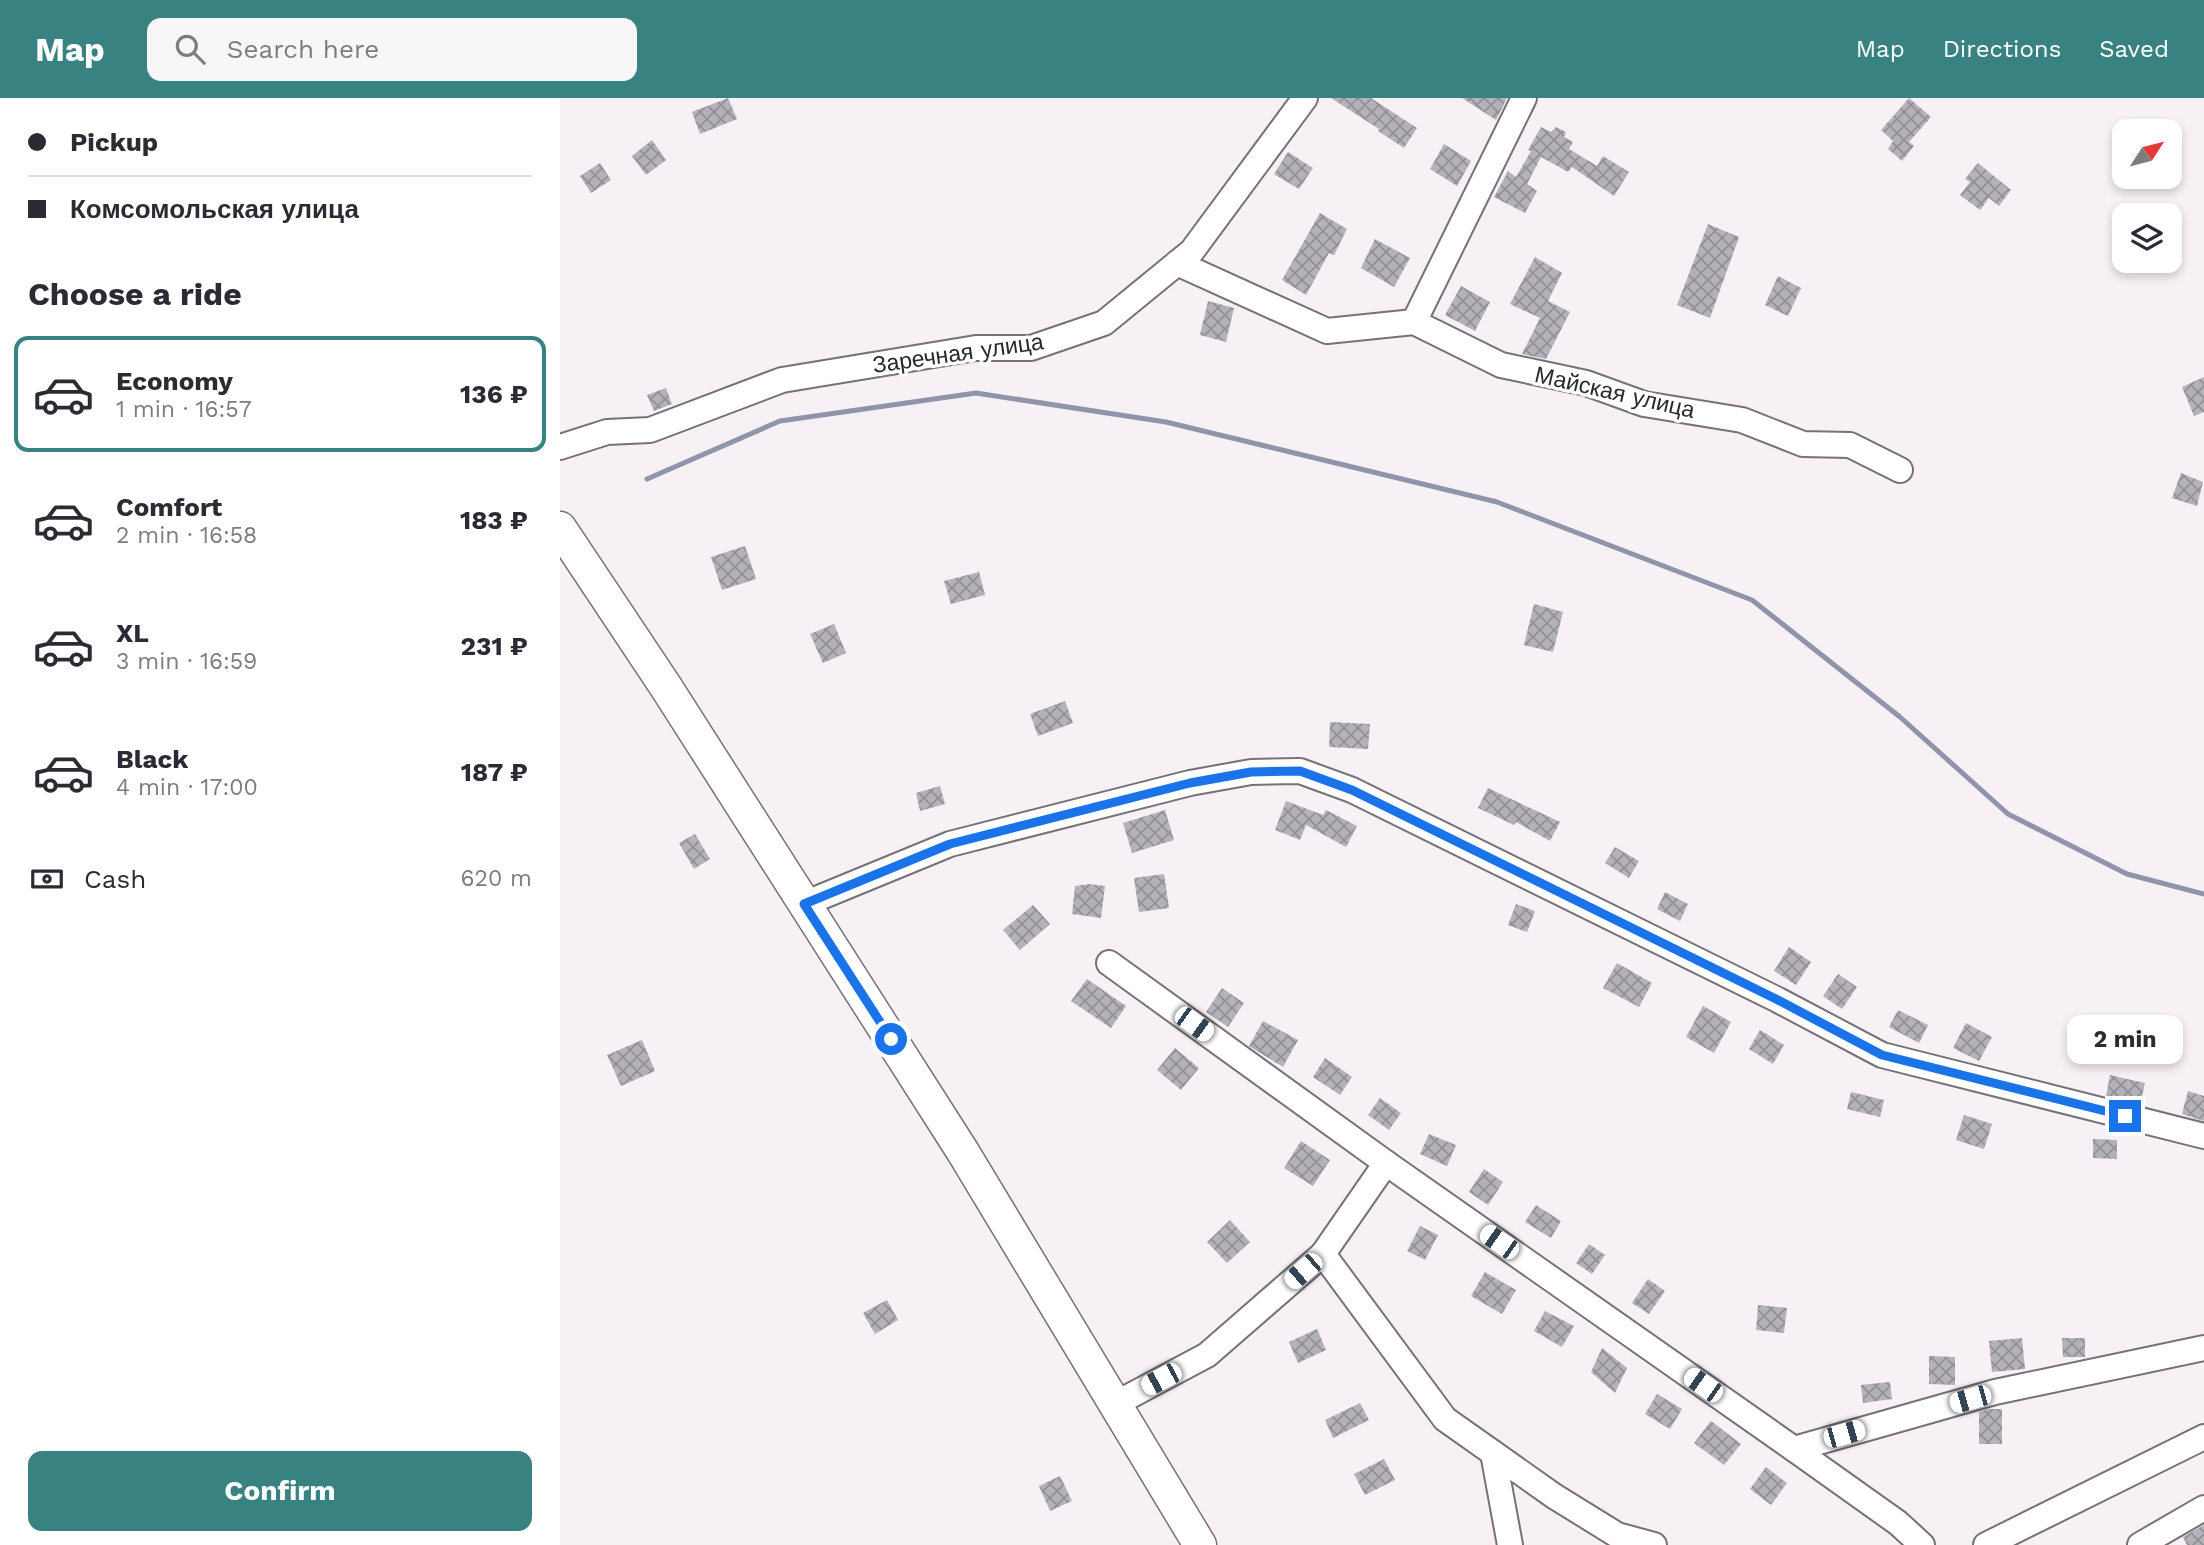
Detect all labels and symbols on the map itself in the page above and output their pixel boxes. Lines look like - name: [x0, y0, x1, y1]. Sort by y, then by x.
- north arrow: [2112, 119, 2182, 189]
- street label: Заречная улица: [871, 328, 1046, 379]
- street label: Майская улица: [1532, 361, 1698, 424]
- car: [1171, 1003, 1218, 1045]
- callout: 2 min: [2067, 1014, 2183, 1063]
- route start: [875, 1023, 907, 1055]
- route end: [2109, 1100, 2141, 1132]
- car: [1476, 1221, 1523, 1263]
- car: [1281, 1249, 1326, 1293]
- car: [1138, 1360, 1185, 1398]
- car: [1680, 1364, 1727, 1406]
- car: [1947, 1383, 1994, 1415]
- car: [1821, 1418, 1868, 1450]

